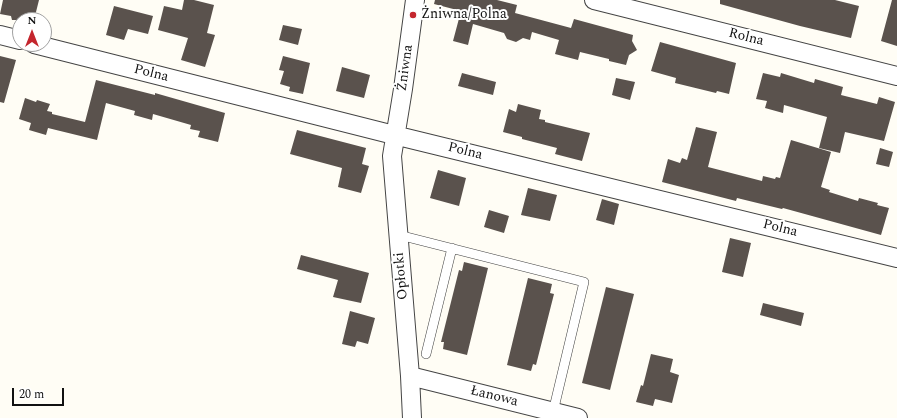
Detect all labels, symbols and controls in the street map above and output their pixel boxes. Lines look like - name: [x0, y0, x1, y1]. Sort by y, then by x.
- place label: Żniwna/Polna: [421, 7, 507, 23]
- marker: Żniwna/Polna: [408, 10, 418, 20]
- north arrow: [12, 12, 52, 52]
- text: N: [28, 12, 36, 29]
- street label: Rolna: [727, 26, 765, 50]
- street label: Żniwna: [394, 44, 418, 92]
- street label: Polna: [132, 62, 170, 86]
- street label: Polna: [446, 140, 484, 164]
- street label: Polna: [761, 217, 799, 241]
- street label: Opłotki: [392, 251, 412, 301]
- scale bar: [14, 380, 66, 406]
- street label: Łanowa: [468, 383, 520, 411]
- text: 20 m: [19, 385, 44, 404]

